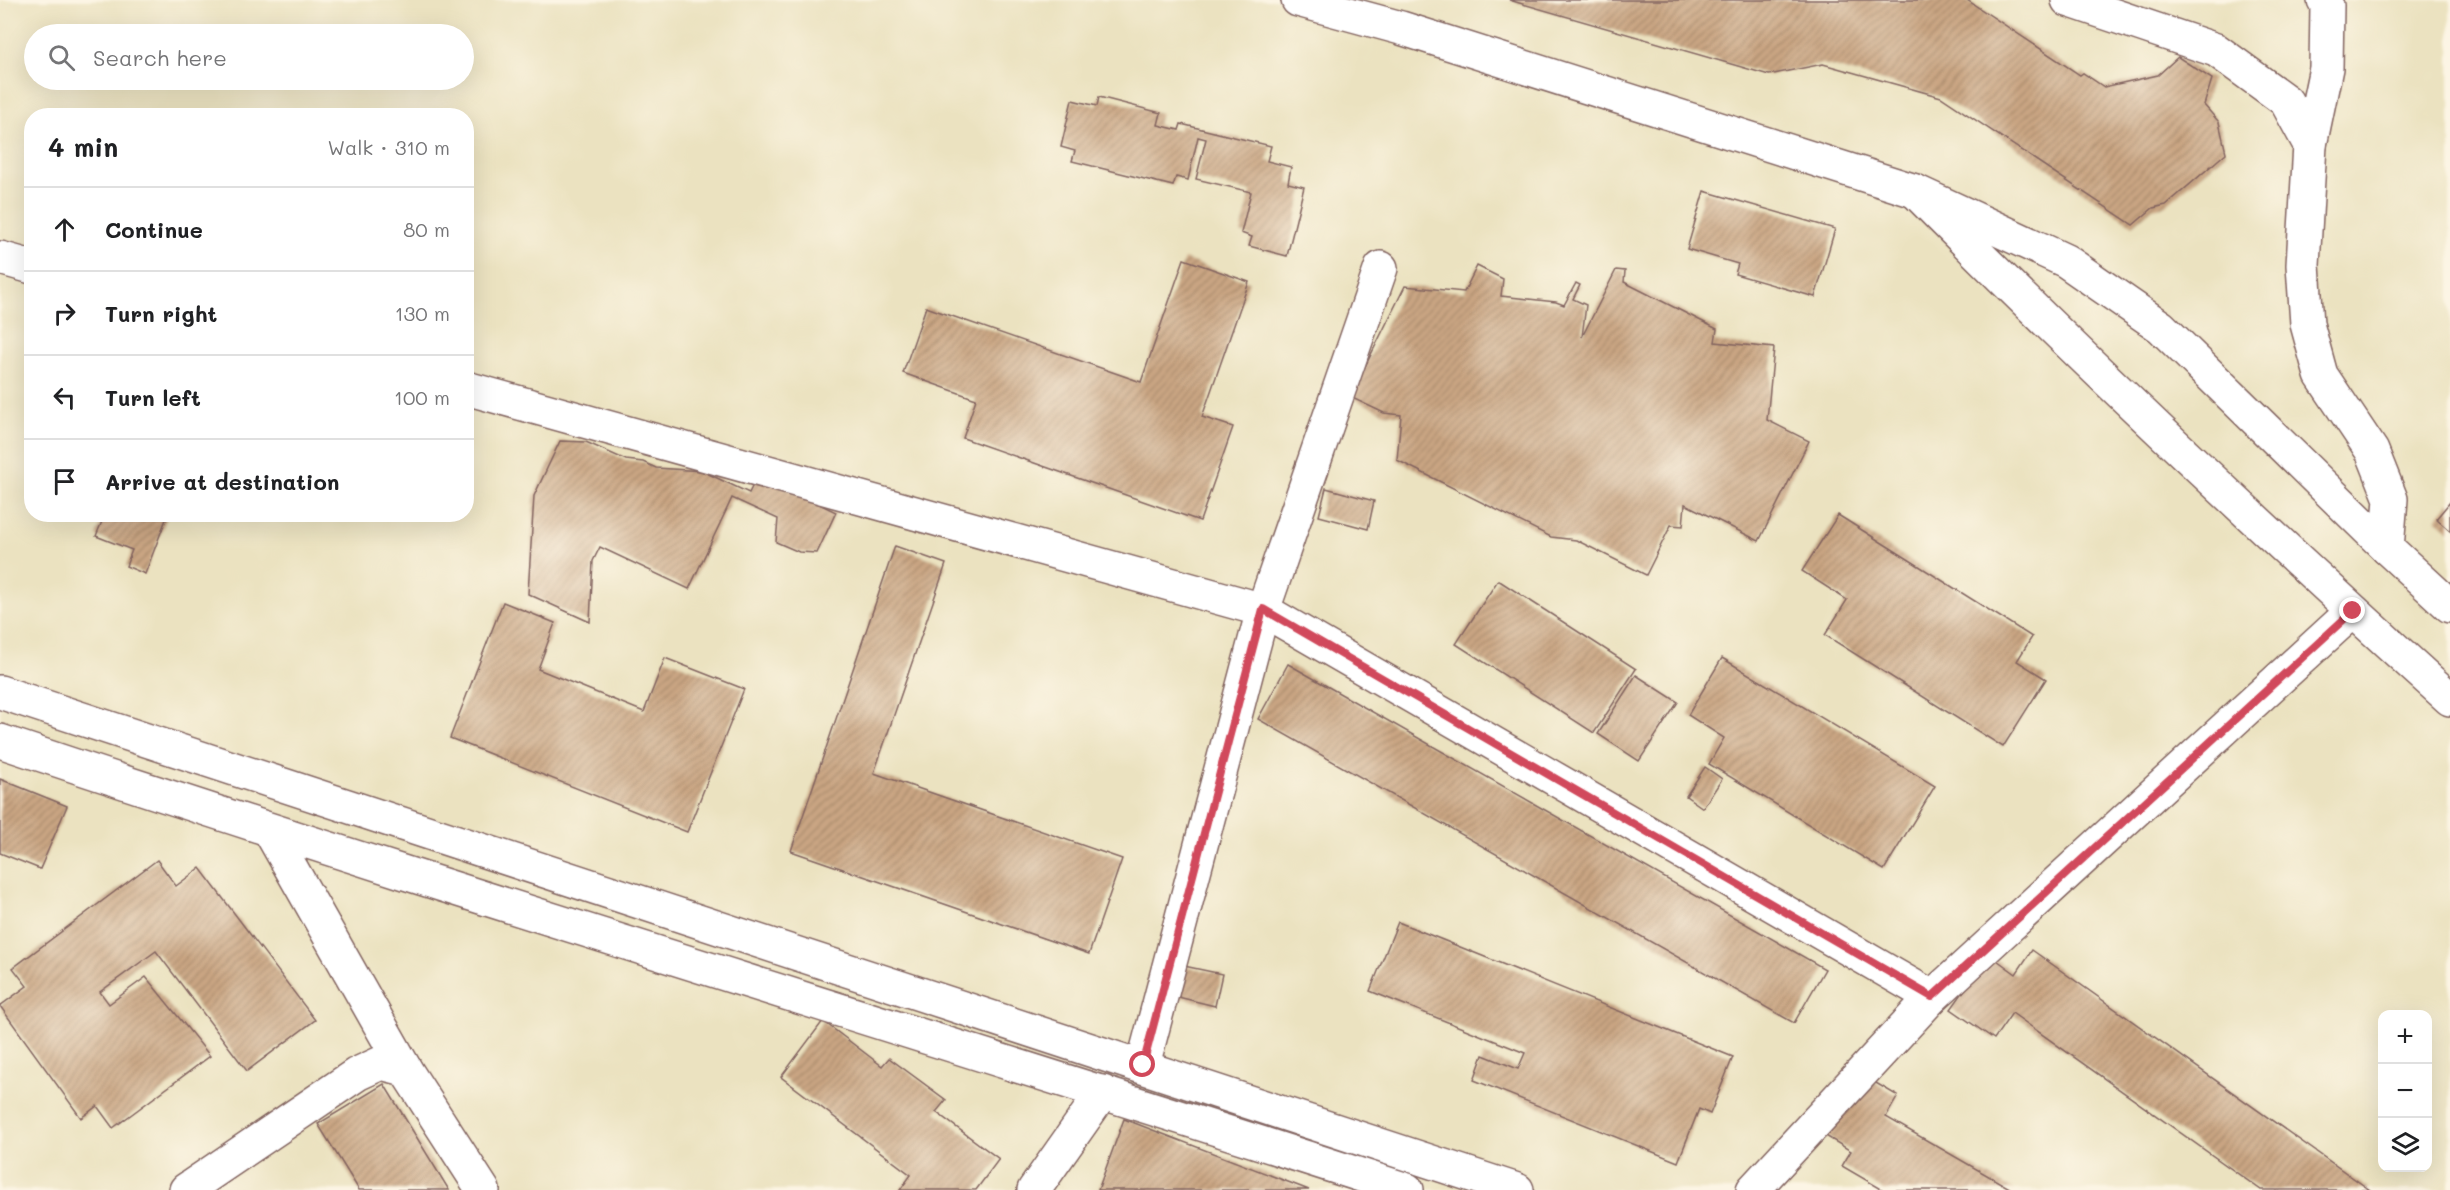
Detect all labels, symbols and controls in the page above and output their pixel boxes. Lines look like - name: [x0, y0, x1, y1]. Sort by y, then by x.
- search box: [24, 24, 474, 90]
- icon: search: [45, 41, 78, 74]
- text: Search here: [93, 43, 227, 72]
- text: 4 min: [48, 130, 118, 164]
- text: Walk · 310 m: [327, 134, 450, 160]
- icon: ahead: [48, 213, 81, 246]
- text: Continue: [105, 215, 203, 244]
- text: 80 m: [403, 216, 450, 242]
- icon: right: [48, 297, 81, 330]
- text: Turn right: [105, 299, 217, 328]
- text: 130 m: [395, 300, 450, 326]
- icon: left: [48, 381, 81, 414]
- text: Turn left: [105, 383, 201, 412]
- text: 100 m: [394, 384, 450, 410]
- icon: arrive: [48, 465, 81, 498]
- text: Arrive at destination: [105, 467, 340, 496]
- route end: [2339, 597, 2365, 623]
- map controls: [2378, 1010, 2432, 1172]
- button: +: [2378, 1010, 2432, 1064]
- route start: [1129, 1051, 1155, 1077]
- button: −: [2378, 1064, 2432, 1118]
- button: layers: [2378, 1118, 2432, 1172]

